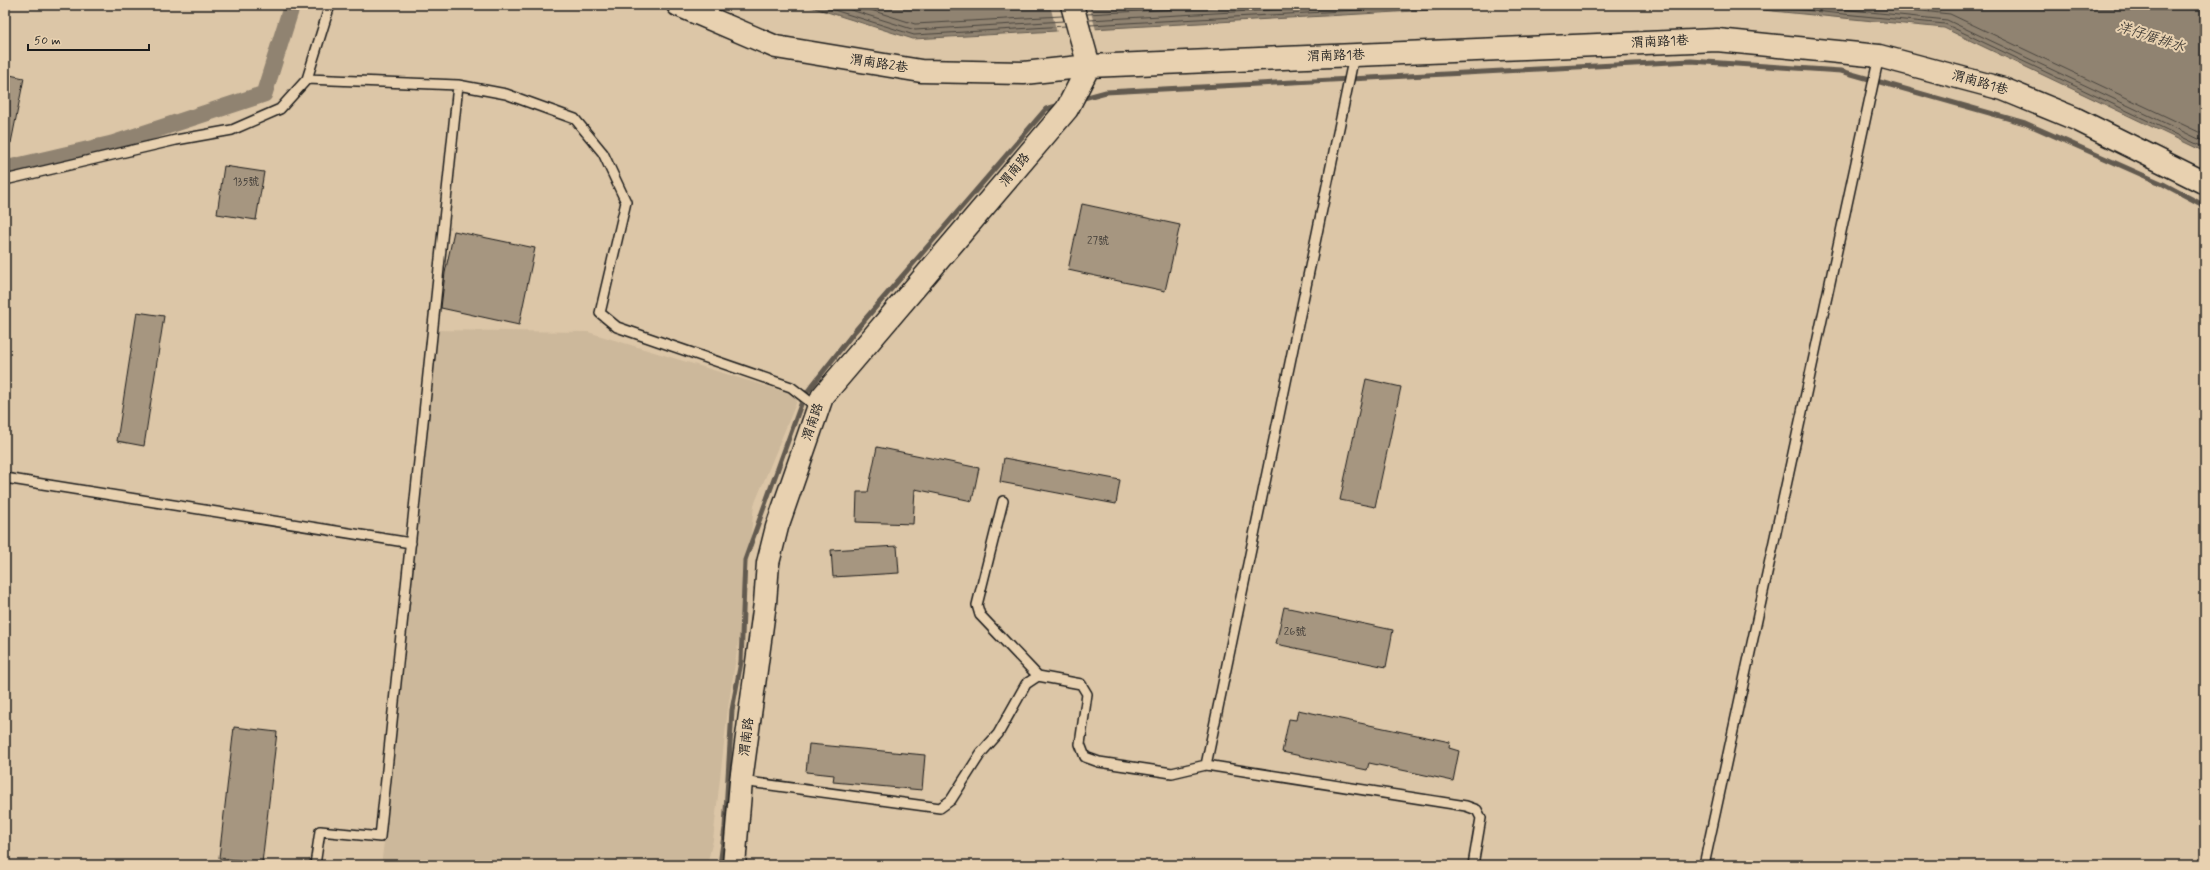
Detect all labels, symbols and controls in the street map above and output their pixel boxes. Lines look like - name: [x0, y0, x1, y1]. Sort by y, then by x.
- water label: 洋仔厝排水: [2115, 18, 2188, 57]
- scale bar: [28, 26, 149, 52]
- street label: 渭南路1巷: [1631, 32, 1689, 52]
- text: 50 m: [34, 33, 61, 49]
- street label: 渭南路1巷: [1307, 46, 1365, 66]
- street label: 渭南路2巷: [849, 51, 909, 77]
- street label: 渭南路1巷: [1950, 67, 2010, 99]
- street label: 渭南路: [996, 150, 1034, 190]
- house number: 135號: [233, 175, 259, 189]
- house number: 27號: [1087, 234, 1109, 248]
- street label: 渭南路: [799, 401, 827, 443]
- house number: 26號: [1284, 625, 1306, 639]
- street label: 渭南路: [736, 717, 758, 757]

